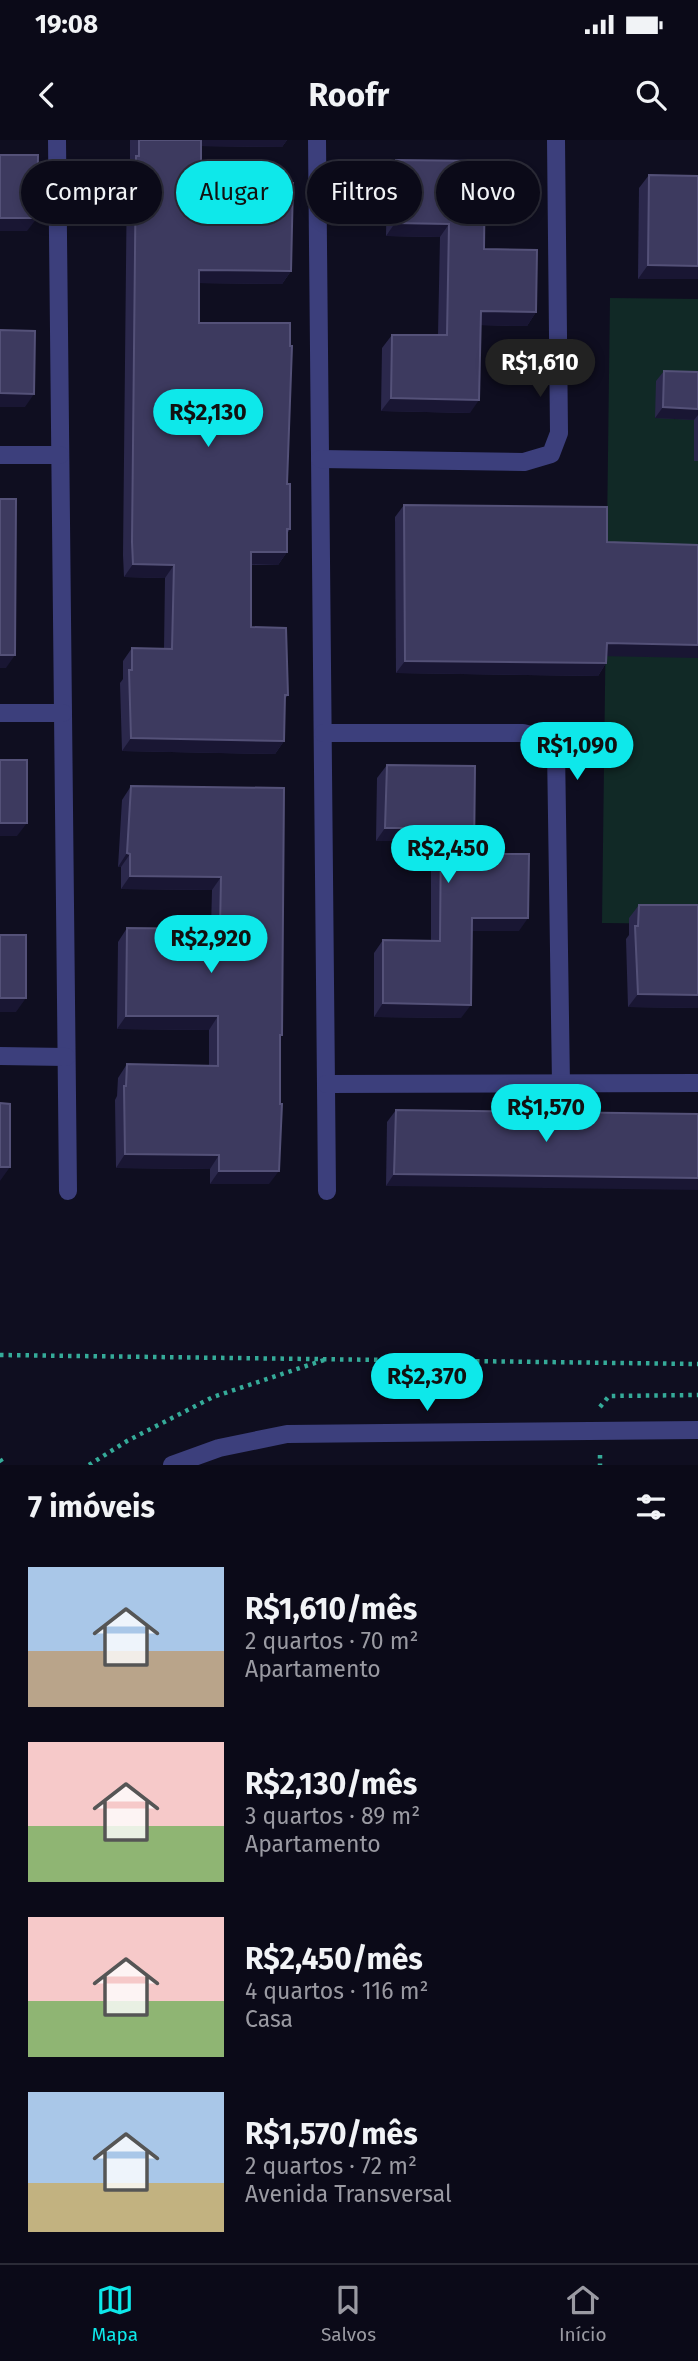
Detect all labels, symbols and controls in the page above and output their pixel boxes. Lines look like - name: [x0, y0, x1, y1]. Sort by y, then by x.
- text: 19:08: [35, 9, 98, 40]
- icon: back: [28, 76, 66, 114]
- text: Roofr: [309, 76, 389, 114]
- icon: search: [632, 76, 670, 114]
- chip: Comprar: [21, 161, 162, 224]
- chip: Alugar: [176, 161, 293, 224]
- chip: Filtros: [307, 161, 422, 224]
- chip: Novo: [436, 161, 540, 224]
- pin: R$1,610: [475, 340, 605, 399]
- text: R$1,610: [501, 348, 579, 376]
- pin: R$2,130: [143, 390, 273, 449]
- text: R$2,130: [169, 398, 247, 426]
- pin: R$1,090: [512, 722, 642, 782]
- text: R$1,090: [536, 731, 618, 759]
- pin: R$2,450: [383, 826, 513, 885]
- text: R$2,450: [407, 834, 489, 862]
- pin: R$2,920: [146, 916, 276, 975]
- text: R$2,920: [170, 924, 252, 952]
- pin: R$1,570: [481, 1084, 611, 1144]
- text: R$1,570: [507, 1093, 585, 1121]
- pin: R$2,370: [362, 1354, 492, 1413]
- text: R$2,370: [387, 1362, 467, 1390]
- icon: filters: [632, 1488, 670, 1526]
- text: 7 imóveis: [28, 1489, 155, 1525]
- text: R$1,610/mês: [245, 1591, 417, 1627]
- icon: home: [84, 1595, 168, 1679]
- text: 2 quartos · 70 m²: [245, 1627, 419, 1655]
- text: Apartamento: [245, 1655, 381, 1683]
- text: R$2,130/mês: [245, 1766, 417, 1802]
- icon: home: [84, 1770, 168, 1854]
- text: 3 quartos · 89 m²: [245, 1802, 420, 1830]
- text: Apartamento: [245, 1830, 381, 1858]
- text: R$2,450/mês: [245, 1941, 423, 1977]
- icon: home: [84, 1945, 168, 2029]
- text: 4 quartos · 116 m²: [245, 1977, 428, 2005]
- text: Casa: [245, 2005, 293, 2033]
- text: R$1,570/mês: [245, 2116, 418, 2152]
- icon: home: [84, 2120, 168, 2204]
- text: 2 quartos · 72 m²: [245, 2152, 417, 2180]
- text: Avenida Transversal: [245, 2180, 452, 2208]
- tab: Mapa: [91, 2281, 138, 2346]
- tab: Salvos: [321, 2281, 376, 2346]
- tab: Início: [559, 2281, 607, 2346]

